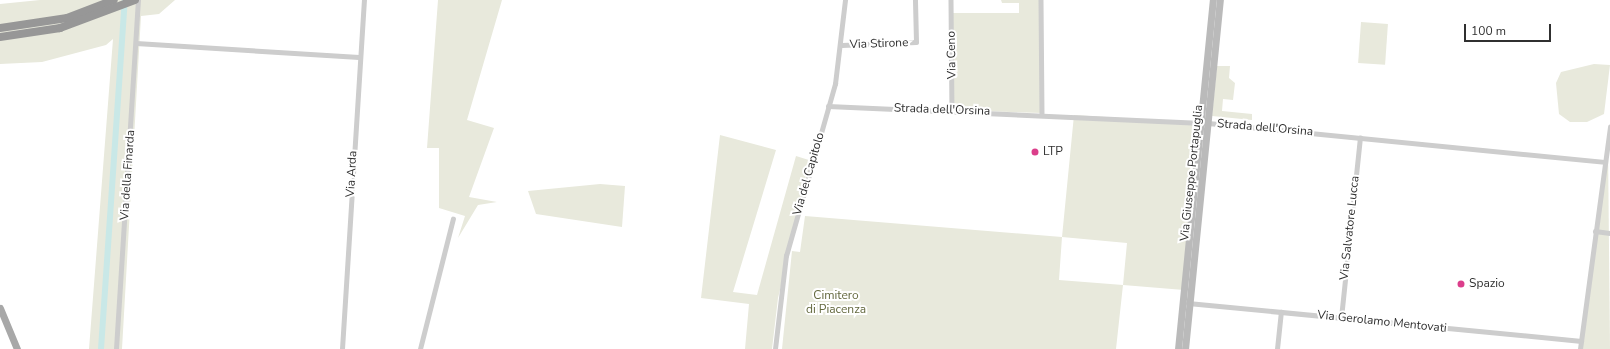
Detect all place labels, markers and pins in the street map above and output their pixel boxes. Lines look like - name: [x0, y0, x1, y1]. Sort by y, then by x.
- place label: LTP: [1043, 145, 1063, 159]
- marker: LTP: [1030, 147, 1040, 157]
- place label: Spazio: [1469, 277, 1505, 291]
- marker: Spazio: [1456, 279, 1466, 289]

